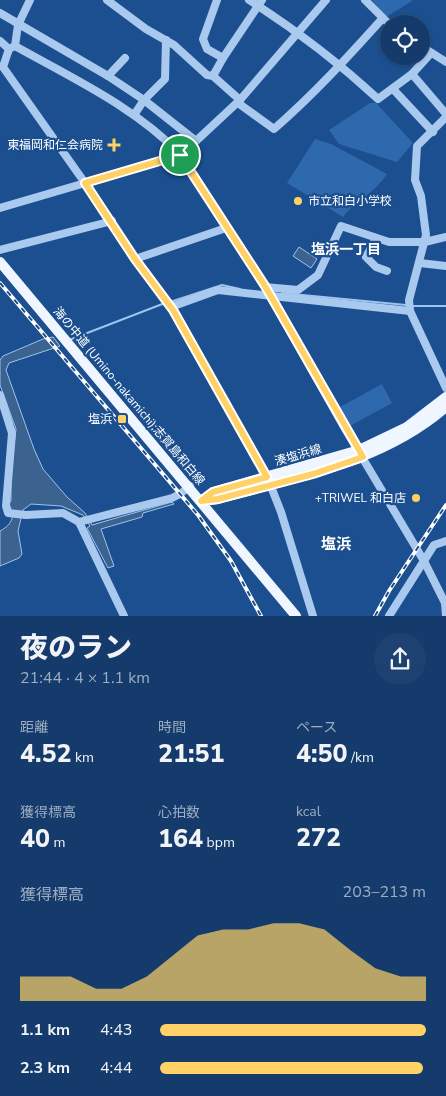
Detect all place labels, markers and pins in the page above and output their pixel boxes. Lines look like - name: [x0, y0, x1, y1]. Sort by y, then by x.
- pin: [159, 134, 201, 176]
- place label: 東福岡和仁会病院: [7, 137, 103, 153]
- marker: 東福岡和仁会病院: [107, 138, 121, 152]
- place label: 市立和白小学校: [308, 193, 392, 209]
- marker: 市立和白小学校: [292, 195, 304, 207]
- place label: 塩浜: [88, 411, 112, 427]
- marker: 塩浜: [116, 413, 128, 425]
- place label: +TRIWEL 和白店: [315, 490, 406, 506]
- marker: +TRIWEL 和白店: [410, 492, 422, 504]

